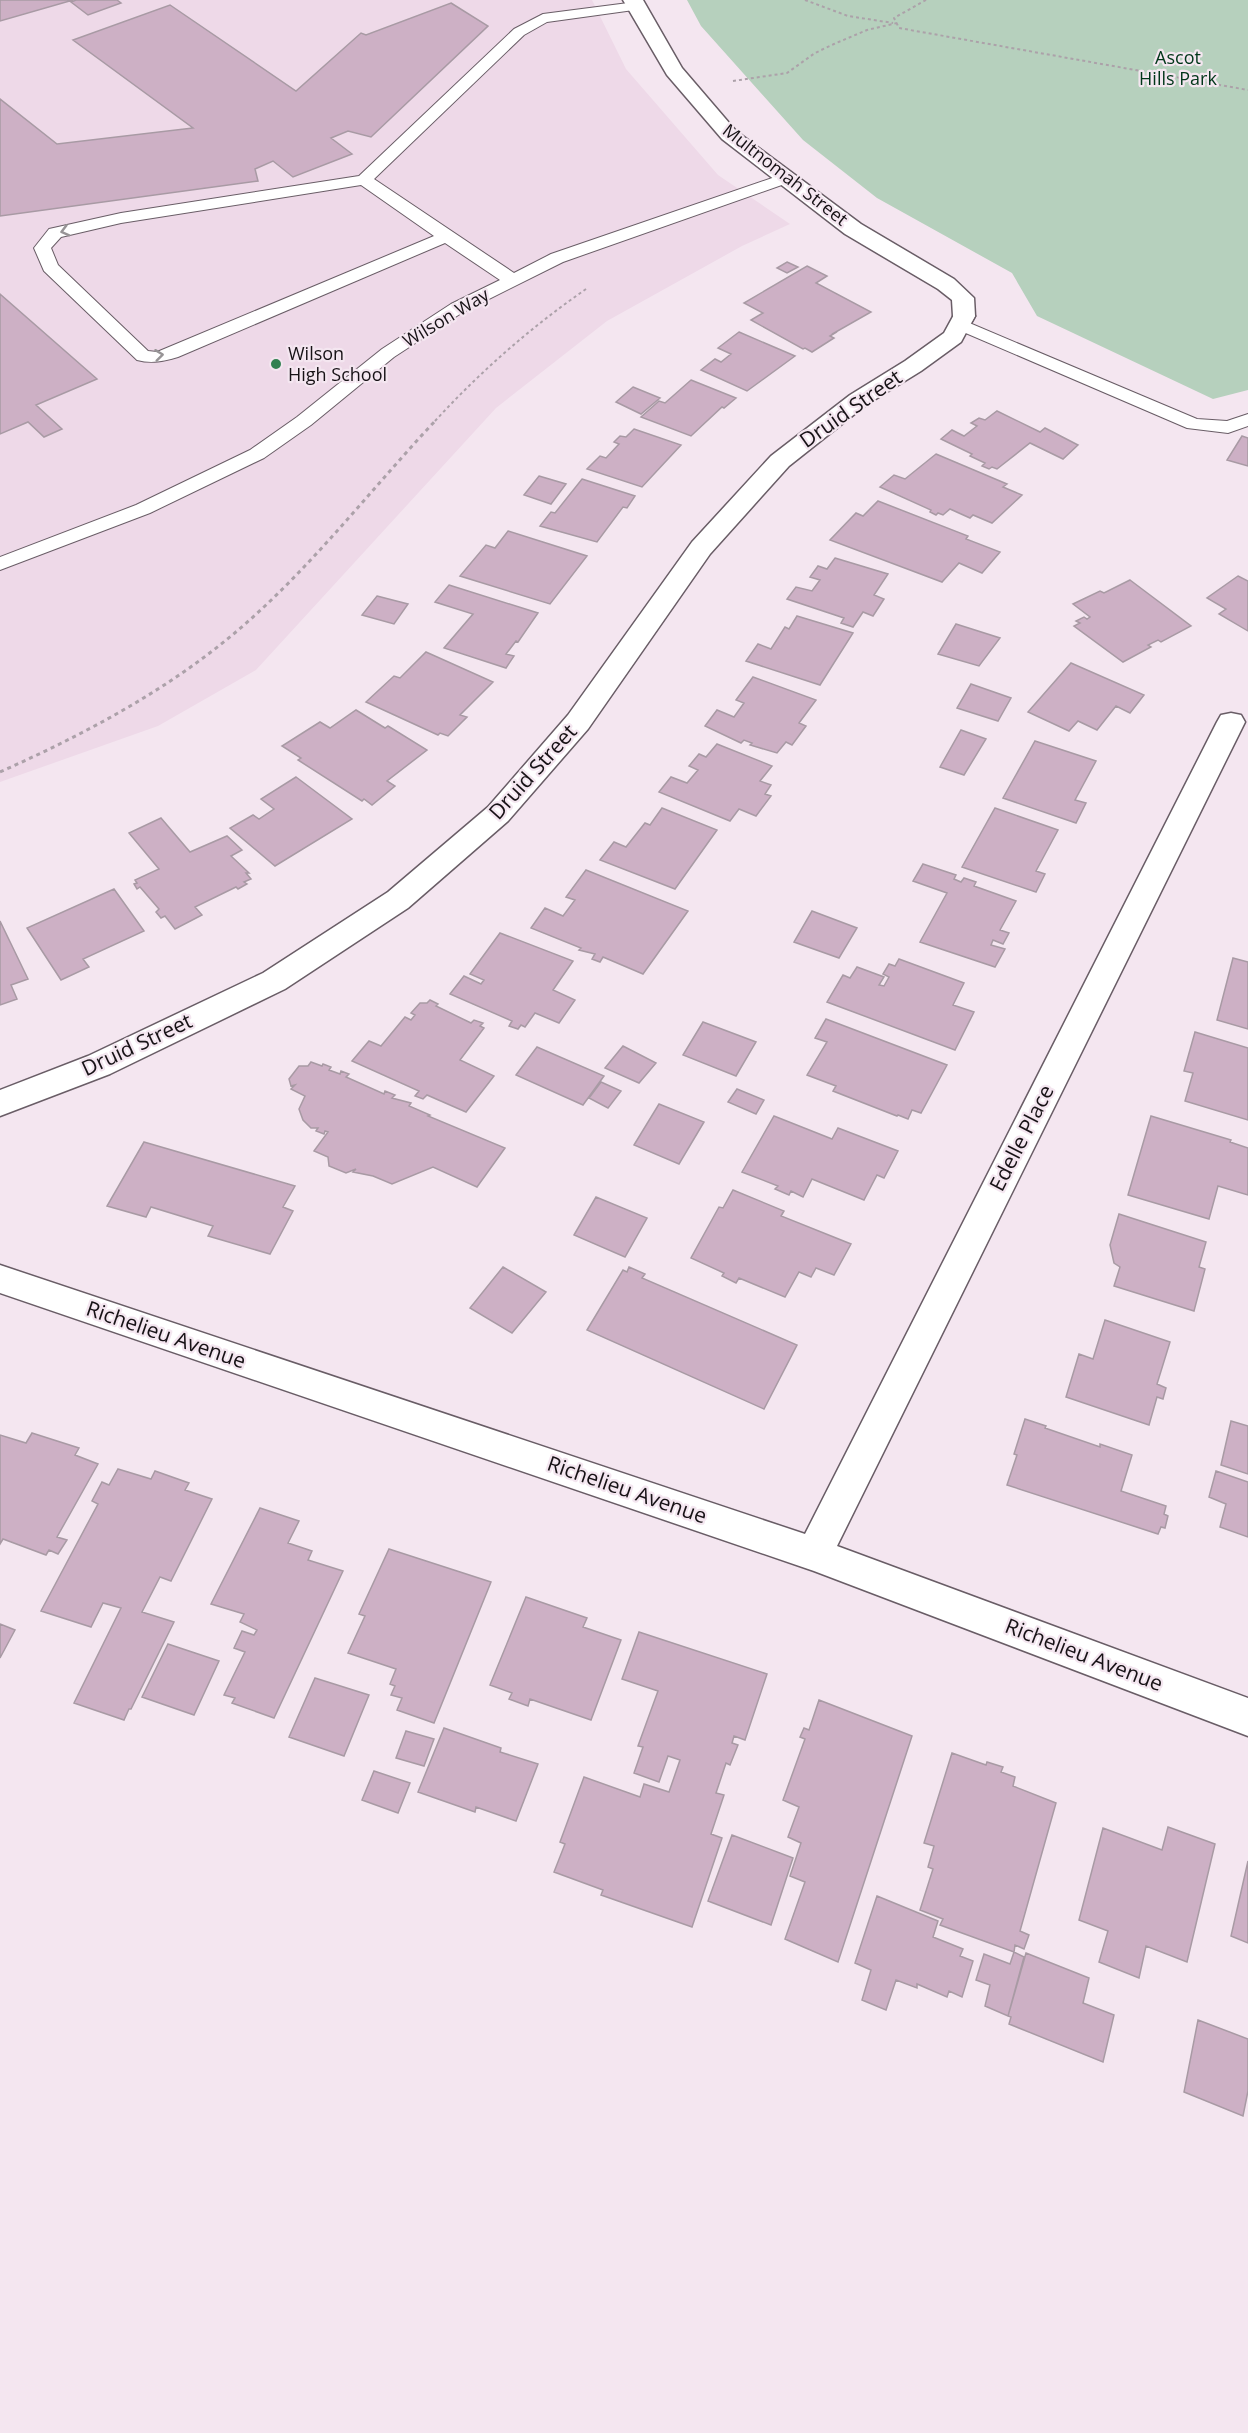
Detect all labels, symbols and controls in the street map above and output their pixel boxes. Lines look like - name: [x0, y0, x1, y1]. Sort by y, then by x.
- park label: Ascot Hills Park: [1139, 45, 1217, 90]
- street label: Multnomah Street: [718, 118, 853, 231]
- one-way arrow: [60, 224, 70, 237]
- street label: Wilson Way: [398, 282, 494, 352]
- place label: Wilson High School: [288, 341, 387, 386]
- one-way arrow: [154, 349, 164, 362]
- marker: Wilson High School: [269, 357, 283, 371]
- street label: Druid Street: [794, 363, 907, 454]
- street label: Druid Street: [482, 718, 582, 825]
- street label: Druid Street: [77, 1006, 196, 1082]
- street label: Edelle Place: [982, 1080, 1060, 1195]
- street label: Richelieu Avenue: [83, 1294, 250, 1374]
- street label: Richelieu Avenue: [544, 1449, 711, 1529]
- street label: Richelieu Avenue: [1001, 1611, 1167, 1697]

